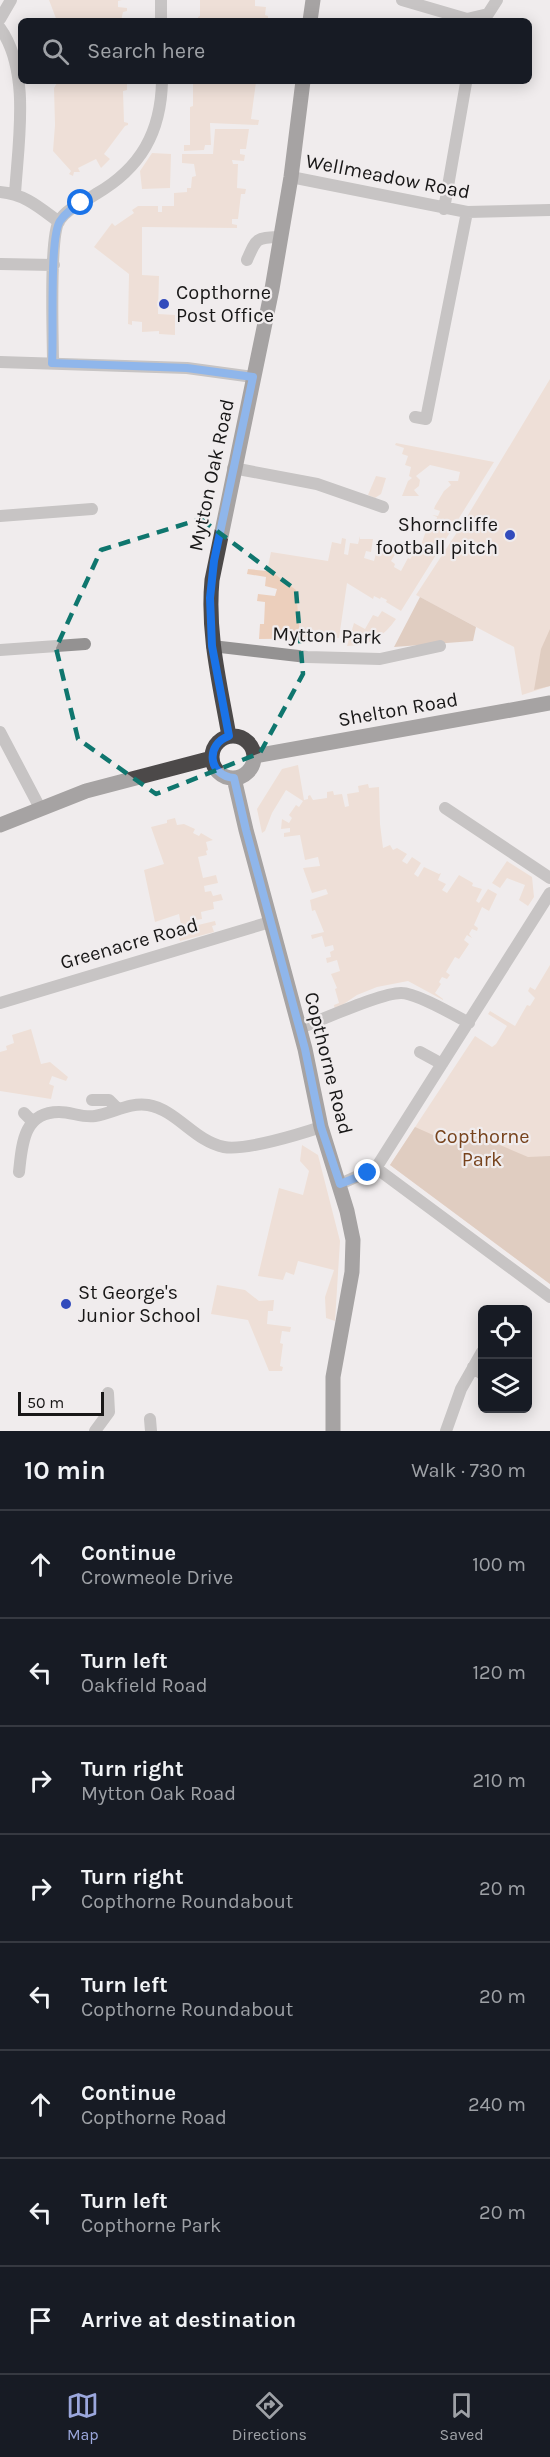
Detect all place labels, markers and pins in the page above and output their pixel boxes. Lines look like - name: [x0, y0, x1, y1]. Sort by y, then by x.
- place label: Copthorne Post Office: [176, 281, 274, 327]
- marker: Copthorne Post Office: [157, 297, 171, 311]
- place label: Shorncliffe football pitch: [375, 513, 498, 559]
- marker: Shorncliffe football pitch: [503, 528, 517, 542]
- place label: St George's Junior School: [78, 1281, 201, 1327]
- marker: St George's Junior School: [59, 1297, 73, 1311]

